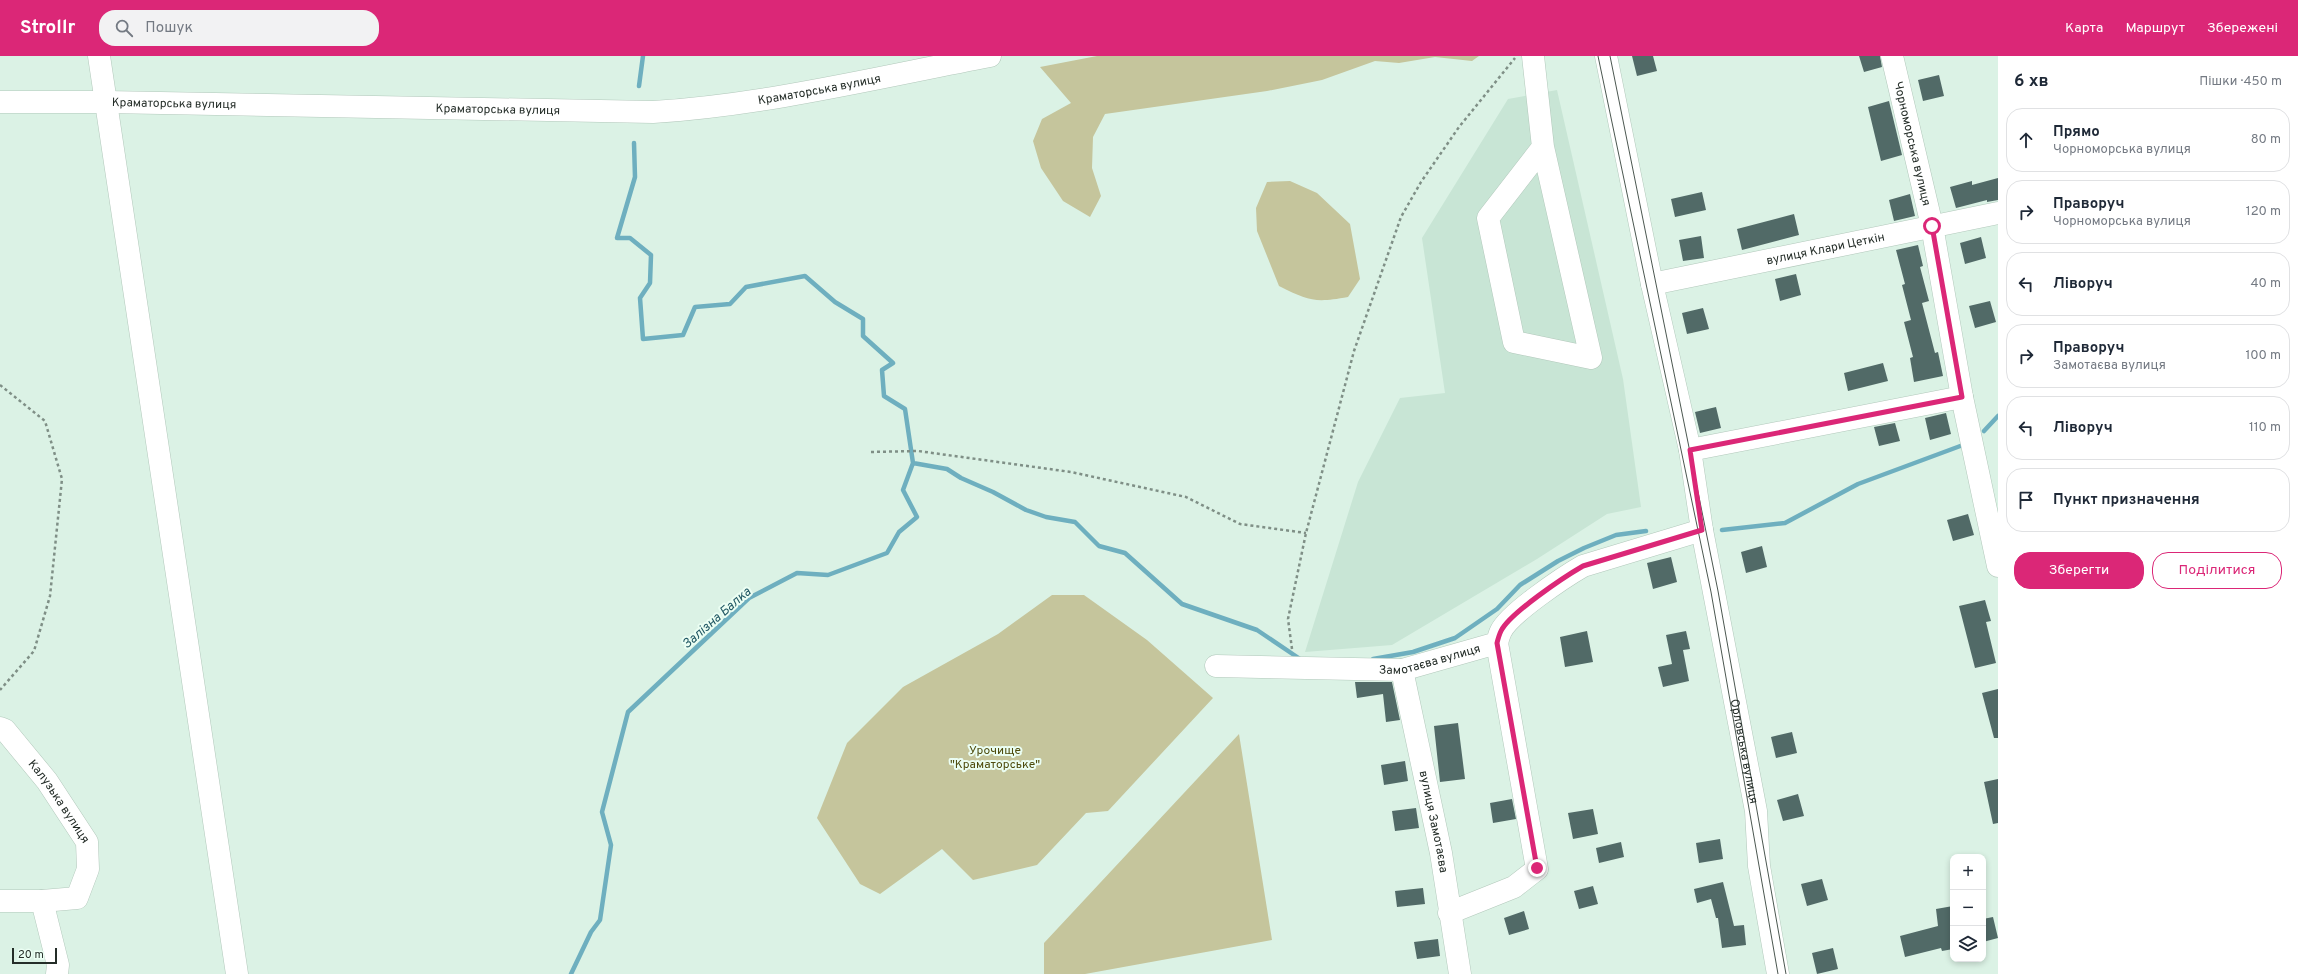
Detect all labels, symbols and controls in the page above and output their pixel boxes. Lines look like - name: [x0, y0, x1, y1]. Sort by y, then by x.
- search box: [99, 10, 379, 46]
- text: Strollr: [20, 16, 75, 40]
- icon: search: [113, 17, 135, 39]
- text: Пошук: [145, 19, 193, 38]
- text: Карта: [2065, 20, 2103, 37]
- text: Маршрут: [2125, 20, 2185, 37]
- text: Збережені: [2207, 20, 2278, 37]
- street label: Краматорська вулиця: [757, 71, 882, 109]
- text: 6 хв: [2014, 71, 2049, 93]
- text: Пішки · 450 m: [2199, 74, 2282, 90]
- street label: Чорноморська вулиця: [1889, 80, 1934, 208]
- street label: Краматорська вулиця: [112, 95, 236, 113]
- street label: Краматорська вулиця: [435, 101, 560, 119]
- text: Прямо: [2053, 123, 2100, 142]
- icon: ahead: [2015, 129, 2037, 151]
- text: 80 m: [2251, 132, 2281, 148]
- text: Чорноморська вулиця: [2053, 142, 2191, 158]
- text: Праворуч: [2053, 195, 2124, 214]
- icon: right: [2015, 201, 2037, 223]
- text: 120 m: [2246, 204, 2281, 220]
- text: Чорноморська вулиця: [2053, 214, 2191, 230]
- route start: [1923, 217, 1941, 235]
- street label: вулиця Клари Цеткін: [1765, 229, 1886, 269]
- icon: left: [2015, 273, 2037, 295]
- text: Ліворуч: [2053, 275, 2113, 294]
- text: 40 m: [2251, 276, 2281, 292]
- text: Праворуч: [2053, 339, 2124, 358]
- icon: right: [2015, 345, 2037, 367]
- text: 100 m: [2245, 348, 2281, 364]
- text: Замотаєва вулиця: [2053, 358, 2166, 374]
- icon: left: [2015, 417, 2037, 439]
- text: Ліворуч: [2053, 419, 2113, 438]
- text: 110 m: [2249, 420, 2281, 436]
- icon: arrive: [2015, 489, 2037, 511]
- text: Пункт призначення: [2053, 491, 2200, 510]
- button: Зберегти: [2014, 552, 2144, 589]
- button: Поділитися: [2152, 552, 2282, 589]
- water label: Залізна Балка: [680, 584, 755, 653]
- street label: Замотаєва вулиця: [1379, 641, 1482, 679]
- street label: Орловська вулиця: [1726, 698, 1761, 805]
- park label: Урочище "Краматорське": [950, 743, 1040, 773]
- street label: Калузька вулиця: [24, 757, 93, 847]
- street label: вулиця Замотаєва: [1415, 769, 1451, 874]
- map controls: [1950, 854, 1986, 962]
- button: +: [1950, 854, 1986, 890]
- route end: [1528, 859, 1546, 877]
- button: −: [1950, 890, 1986, 926]
- button: layers: [1950, 926, 1986, 962]
- scale bar: [12, 946, 57, 965]
- text: 20 m: [18, 948, 44, 962]

